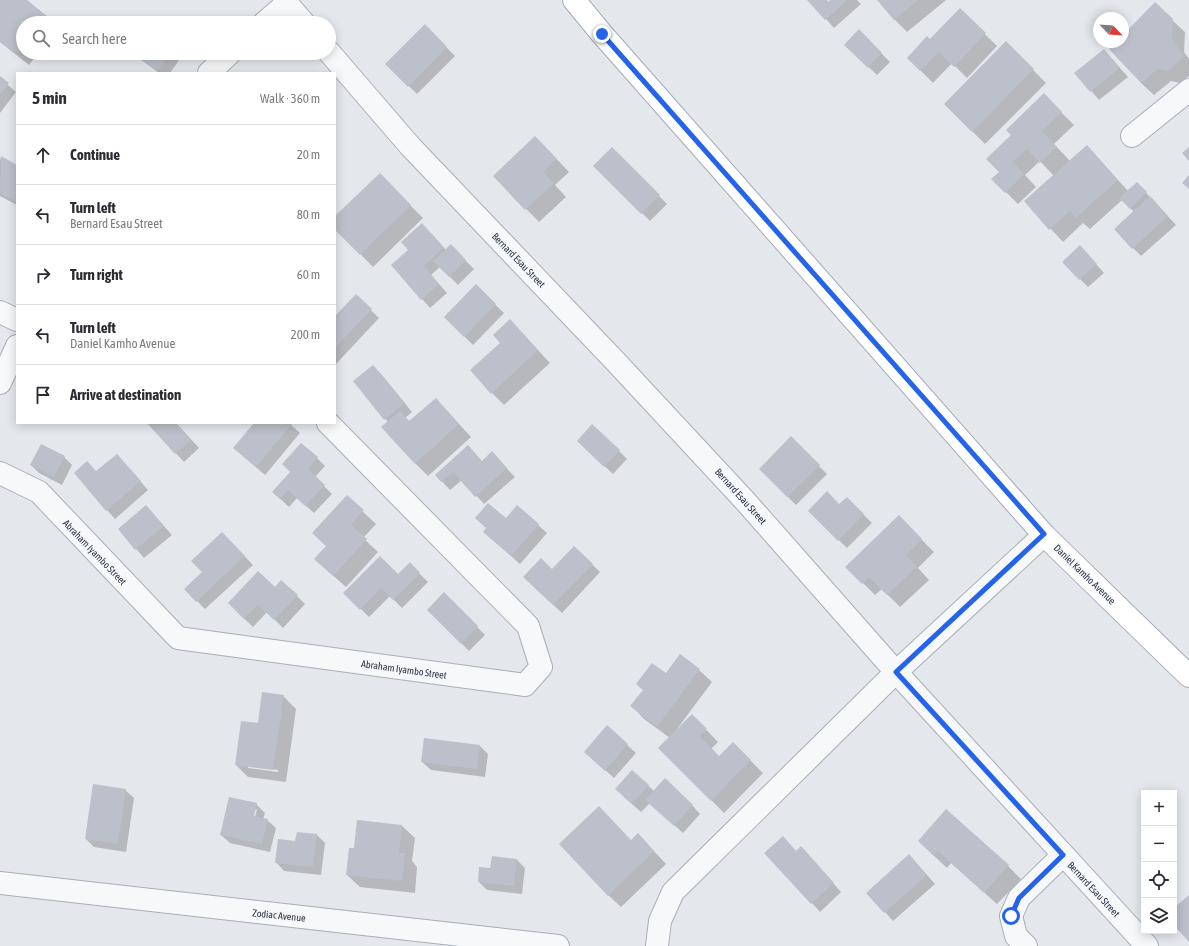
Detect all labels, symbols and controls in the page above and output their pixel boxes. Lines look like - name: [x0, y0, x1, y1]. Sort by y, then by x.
- north arrow: [1093, 12, 1129, 48]
- search box: [16, 16, 336, 60]
- route end: [593, 25, 611, 43]
- icon: search: [30, 27, 52, 49]
- text: Search here: [62, 30, 127, 47]
- text: 5 min: [32, 88, 67, 108]
- text: Walk · 360 m: [260, 91, 320, 106]
- icon: ahead: [32, 144, 54, 166]
- text: Continue: [70, 146, 120, 163]
- text: 20 m: [297, 147, 320, 162]
- text: Turn left: [70, 199, 116, 216]
- icon: left: [32, 204, 54, 226]
- text: 80 m: [297, 207, 320, 222]
- text: Bernard Esau Street: [70, 216, 163, 231]
- street label: Bernard Esau Street: [490, 231, 547, 290]
- icon: right: [32, 264, 54, 286]
- text: Turn right: [70, 266, 123, 283]
- text: 60 m: [297, 267, 320, 282]
- text: Turn left: [70, 319, 116, 336]
- icon: left: [32, 324, 54, 346]
- text: 200 m: [291, 327, 320, 342]
- text: Daniel Kamho Avenue: [70, 336, 175, 351]
- icon: arrive: [32, 384, 54, 406]
- text: Arrive at destination: [70, 386, 181, 403]
- street label: Bernard Esau Street: [713, 466, 769, 527]
- street label: Abraham Iyambo Street: [61, 517, 129, 587]
- street label: Daniel Kamho Avenue: [1052, 542, 1118, 607]
- street label: Abraham Iyambo Street: [360, 658, 448, 681]
- map controls: [1141, 790, 1177, 934]
- button: +: [1141, 790, 1177, 826]
- button: −: [1141, 826, 1177, 862]
- street label: Bernard Esau Street: [1065, 859, 1122, 919]
- button: locate: [1141, 862, 1177, 898]
- button: layers: [1141, 898, 1177, 934]
- street label: Zodiac Avenue: [252, 907, 307, 924]
- route start: [1002, 907, 1020, 925]

